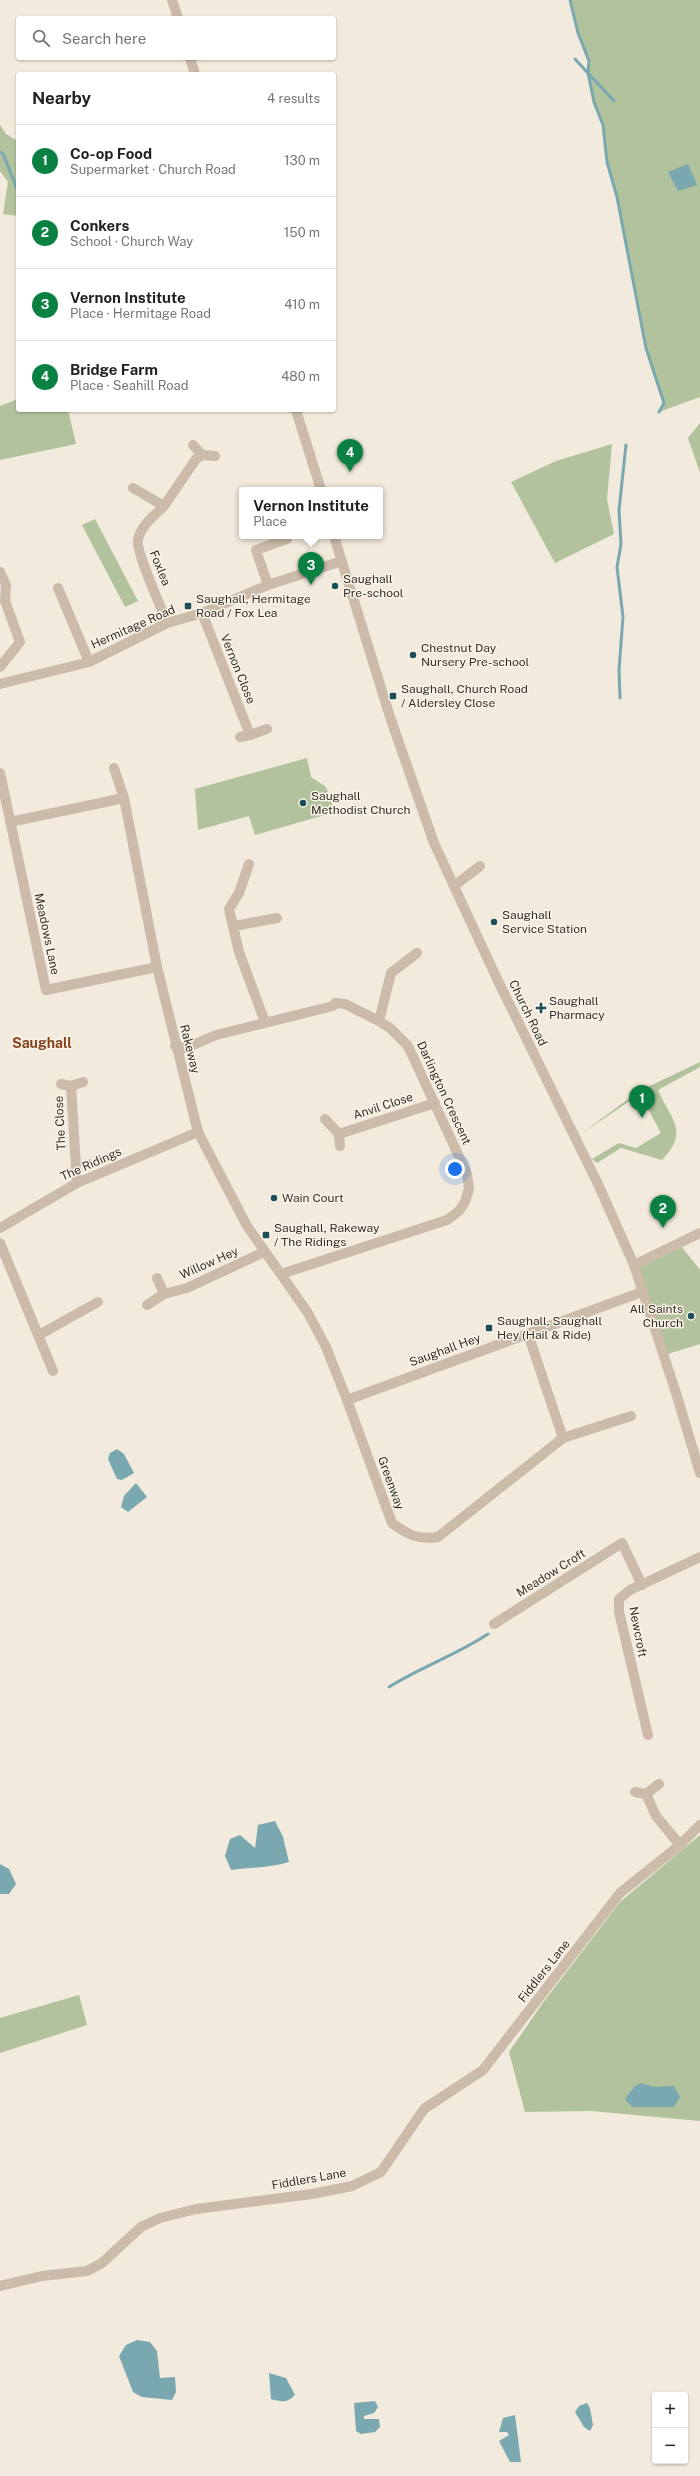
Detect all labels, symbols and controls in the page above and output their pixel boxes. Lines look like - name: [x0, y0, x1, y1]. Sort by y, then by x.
- search box: [16, 16, 336, 60]
- icon: search: [30, 27, 52, 49]
- text: Search here: [62, 30, 146, 47]
- text: Nearby: [32, 88, 91, 108]
- text: 4 results: [267, 91, 320, 106]
- text: Co-op Food: [70, 145, 152, 162]
- text: 1: [42, 153, 48, 168]
- text: 130 m: [284, 153, 320, 168]
- text: Supermarket · Church Road: [70, 162, 236, 177]
- text: Conkers: [70, 217, 129, 234]
- text: 2: [41, 225, 49, 240]
- text: 150 m: [284, 225, 320, 240]
- text: School · Church Way: [70, 234, 193, 249]
- text: Vernon Institute: [70, 289, 186, 306]
- text: 3: [41, 297, 49, 312]
- text: 410 m: [284, 297, 320, 312]
- text: Place · Hermitage Road: [70, 306, 211, 321]
- text: Bridge Farm: [70, 361, 158, 378]
- text: 4: [41, 369, 49, 384]
- text: 480 m: [281, 369, 320, 384]
- text: Place · Seahill Road: [70, 378, 188, 393]
- pin: 4: [337, 439, 363, 472]
- popup: [239, 487, 383, 539]
- text: Vernon Institute: [253, 497, 369, 514]
- text: Place: [253, 514, 287, 529]
- street label: Foxlea: [147, 548, 173, 588]
- pin: 3: [298, 552, 324, 585]
- place label: Saughall Pre-school: [343, 572, 404, 600]
- marker: Saughall Pre-school: [330, 581, 340, 591]
- place label: Saughall, Hermitage Road / Fox Lea: [196, 592, 311, 620]
- marker: Saughall, Hermitage Road / Fox Lea: [183, 601, 193, 611]
- street label: Hermitage Road: [89, 602, 177, 652]
- street label: Vernon Close: [218, 632, 258, 706]
- place label: Chestnut Day Nursery Pre-school: [421, 641, 529, 669]
- marker: Chestnut Day Nursery Pre-school: [408, 650, 418, 660]
- place label: Saughall, Church Road / Aldersley Close: [401, 682, 528, 710]
- marker: Saughall, Church Road / Aldersley Close: [388, 691, 398, 701]
- place label: Saughall Methodist Church: [311, 789, 410, 817]
- marker: Saughall Methodist Church: [298, 798, 308, 808]
- street label: Meadows Lane: [32, 892, 63, 976]
- place label: Saughall Service Station: [502, 908, 587, 936]
- marker: Saughall Service Station: [489, 917, 499, 927]
- street label: Church Road: [506, 978, 550, 1048]
- place label: Saughall Pharmacy: [549, 994, 605, 1022]
- marker: Saughall Pharmacy: [536, 1003, 546, 1013]
- street label: Rakeway: [177, 1023, 203, 1075]
- district label: Saughall: [12, 1035, 72, 1051]
- street label: Darlington Crescent: [414, 1039, 474, 1147]
- pin: 1: [629, 1085, 655, 1118]
- street label: Anvil Close: [351, 1090, 415, 1122]
- street label: The Close: [52, 1095, 68, 1151]
- street label: The Ridings: [58, 1144, 124, 1184]
- your location: [445, 1159, 465, 1179]
- place label: Wain Court: [282, 1191, 344, 1205]
- marker: Wain Court: [269, 1193, 279, 1203]
- pin: 2: [650, 1195, 676, 1228]
- place label: Saughall, Rakeway / The Ridings: [274, 1221, 380, 1249]
- marker: Saughall, Rakeway / The Ridings: [261, 1230, 271, 1240]
- street label: Willow Hey: [178, 1244, 241, 1282]
- place label: All Saints Church: [629, 1302, 683, 1330]
- marker: All Saints Church: [686, 1311, 696, 1321]
- place label: Saughall, Saughall Hey (Hail & Ride): [497, 1314, 603, 1342]
- marker: Saughall, Saughall Hey (Hail & Ride): [484, 1323, 494, 1333]
- street label: Saughall Hey: [407, 1330, 483, 1369]
- street label: Greenway: [375, 1454, 407, 1512]
- street label: Meadow Croft: [514, 1546, 588, 1600]
- street label: Newcroft: [626, 1605, 650, 1659]
- street label: Fiddlers Lane: [515, 1937, 573, 2005]
- street label: Fiddlers Lane: [271, 2166, 347, 2192]
- map controls: [652, 2392, 688, 2464]
- button: +: [652, 2392, 688, 2428]
- button: −: [652, 2428, 688, 2464]

